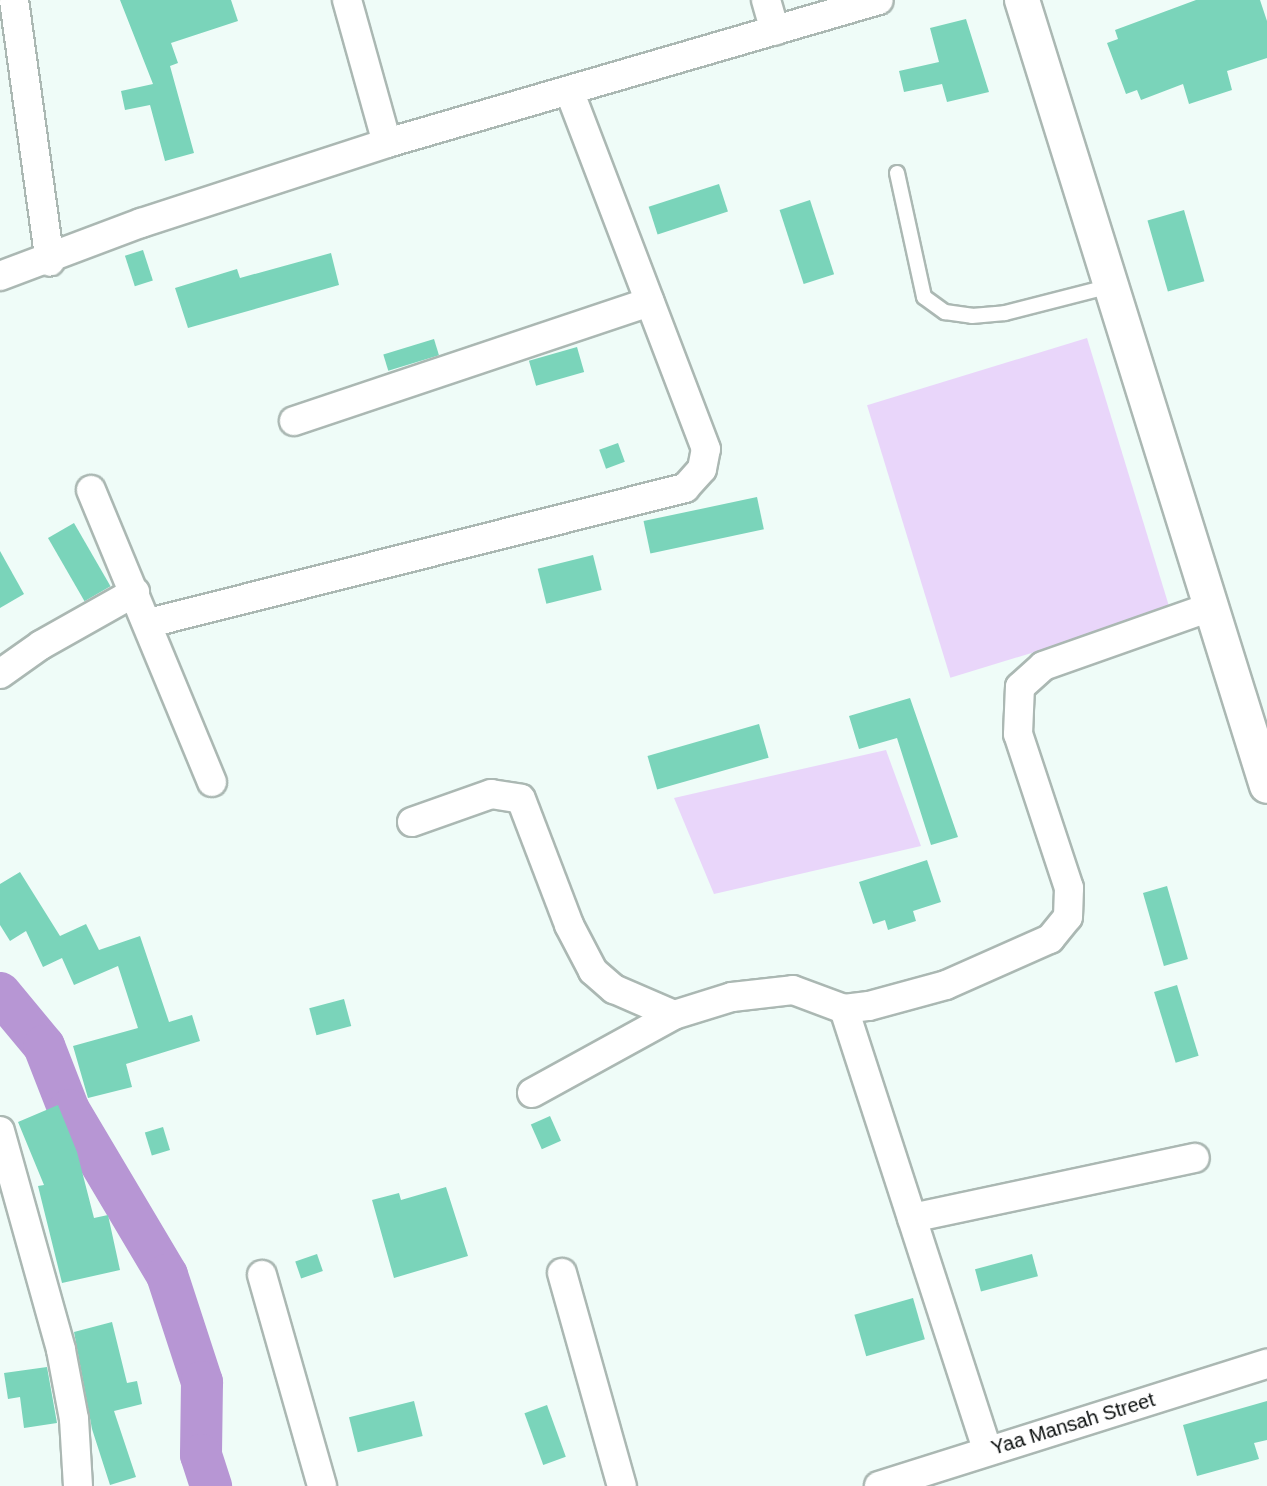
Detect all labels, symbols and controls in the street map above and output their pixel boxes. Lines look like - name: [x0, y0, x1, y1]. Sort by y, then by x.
- street label: Yaa Mansah Street: [988, 1388, 1158, 1460]

